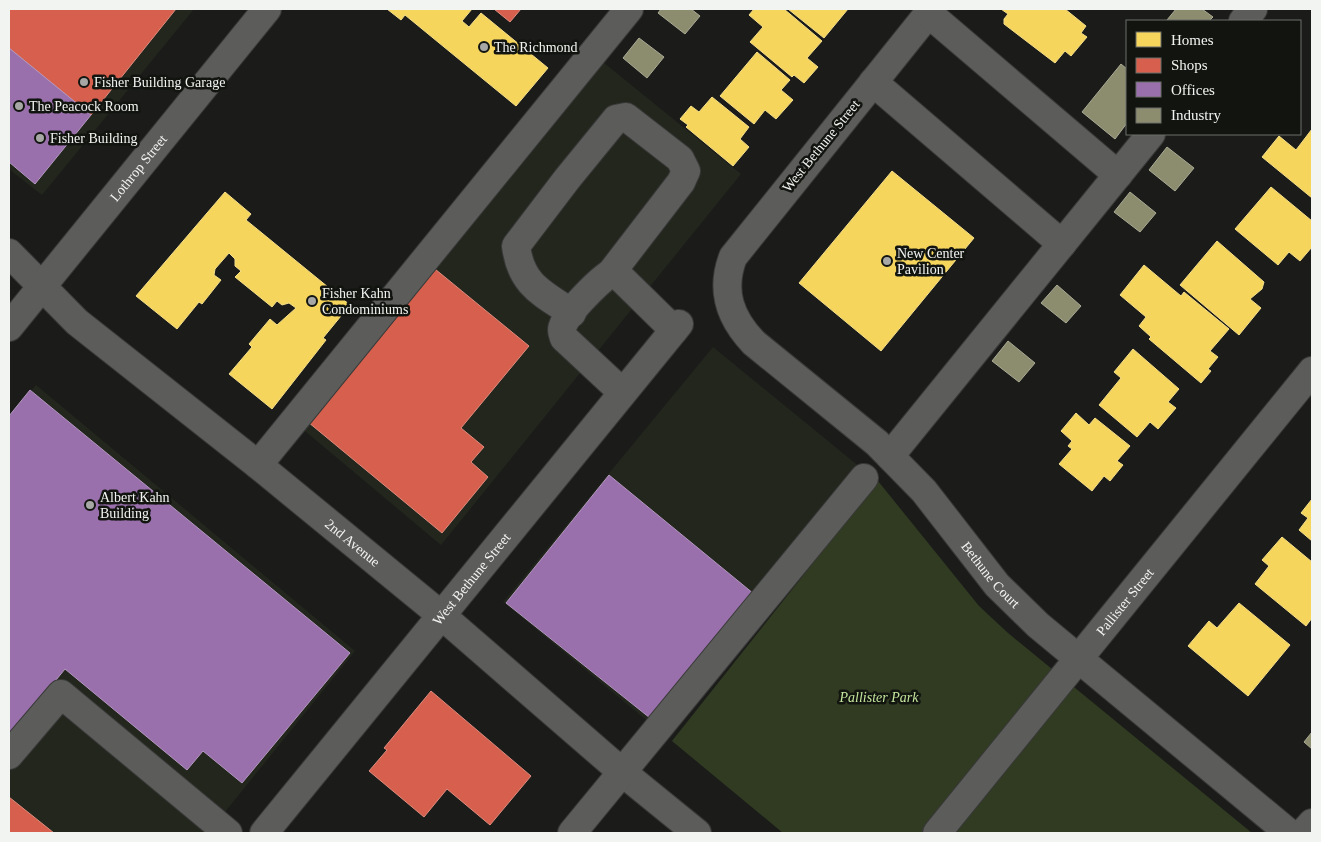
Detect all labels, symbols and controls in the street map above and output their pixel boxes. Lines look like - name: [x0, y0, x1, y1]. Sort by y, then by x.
- legend: [1126, 20, 1301, 135]
- text: Homes: [1171, 32, 1214, 48]
- place label: The Richmond: [494, 40, 578, 55]
- marker: The Richmond: [478, 41, 490, 53]
- text: Shops: [1171, 57, 1208, 73]
- place label: Fisher Building Garage: [94, 75, 225, 90]
- marker: Fisher Building Garage: [78, 76, 90, 88]
- text: Offices: [1171, 82, 1215, 98]
- street label: West Bethune Street: [779, 97, 863, 195]
- place label: The Peacock Room: [29, 99, 139, 114]
- marker: The Peacock Room: [13, 100, 25, 112]
- text: Industry: [1171, 107, 1221, 123]
- place label: Fisher Building: [50, 131, 138, 146]
- street label: Lothrop Street: [107, 131, 170, 204]
- marker: Fisher Building: [34, 132, 46, 144]
- place label: New Center Pavilion: [897, 246, 965, 277]
- marker: New Center Pavilion: [881, 255, 893, 267]
- place label: Fisher Kahn Condominiums: [322, 286, 408, 317]
- marker: Fisher Kahn Condominiums: [306, 295, 318, 307]
- place label: Albert Kahn Building: [100, 490, 170, 521]
- marker: Albert Kahn Building: [84, 499, 96, 511]
- street label: 2nd Avenue: [322, 516, 383, 569]
- street label: West Bethune Street: [429, 530, 513, 628]
- street label: Bethune Court: [959, 539, 1023, 611]
- street label: Pallister Street: [1093, 565, 1157, 638]
- park label: Pallister Park: [839, 690, 919, 705]

